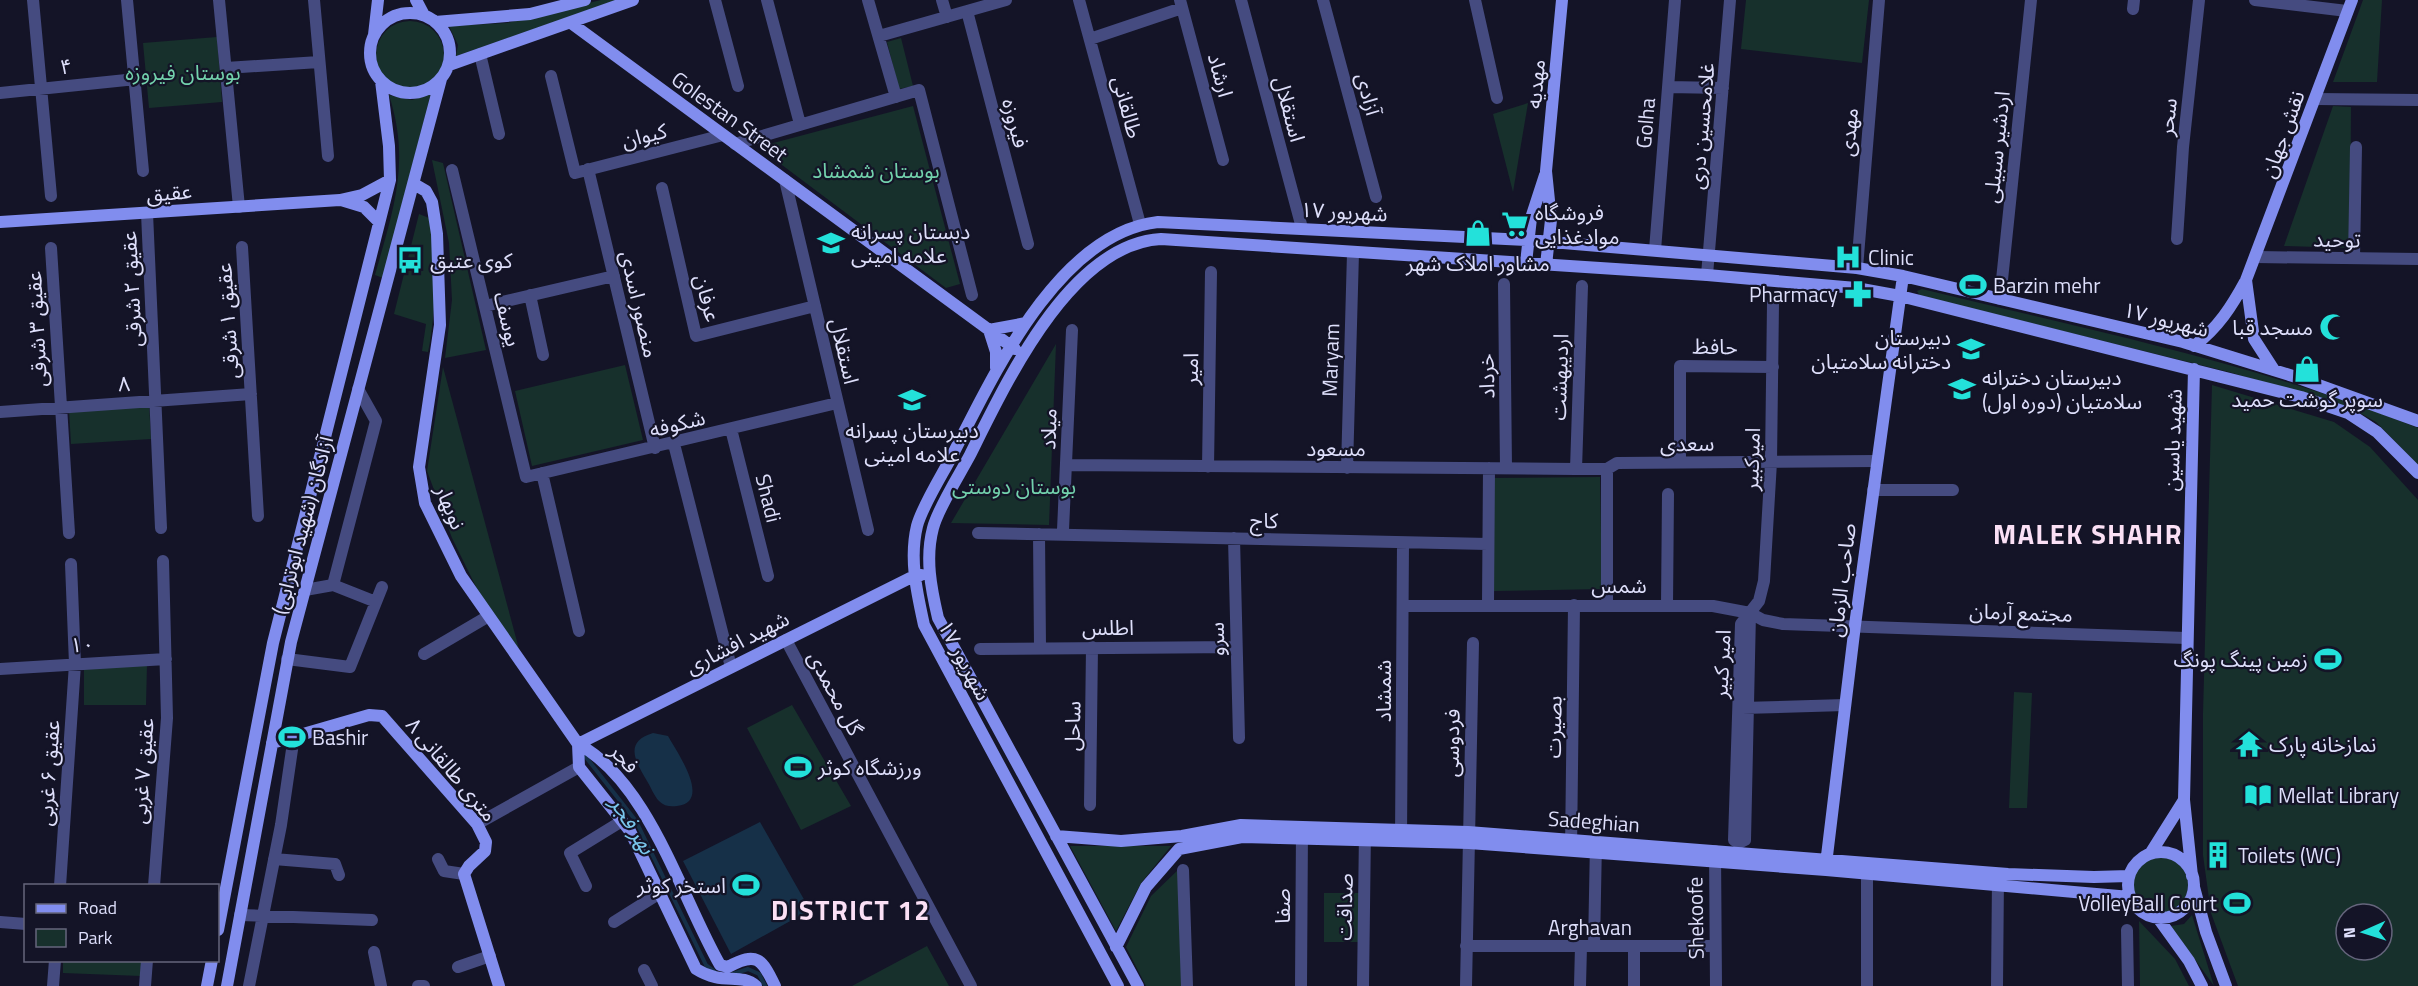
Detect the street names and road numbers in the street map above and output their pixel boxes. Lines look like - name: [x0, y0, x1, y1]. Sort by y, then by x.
- street label: ۴: [58, 49, 74, 83]
- street label: ارشاد: [1200, 49, 1242, 101]
- street label: مهدیه: [1517, 58, 1553, 110]
- street label: غلامحسین دری: [1680, 61, 1722, 191]
- street label: Golestan Street: [665, 63, 795, 170]
- street label: آزادی: [1348, 69, 1390, 120]
- street label: طالقانی: [1104, 72, 1152, 142]
- street label: استقلال: [1266, 73, 1314, 145]
- street label: نقش جهان: [2251, 86, 2313, 182]
- street label: اردشیر سبیلی: [1974, 89, 2018, 205]
- street label: فیروزه: [994, 95, 1038, 151]
- street label: Golha: [1627, 96, 1663, 150]
- street label: سحر: [2149, 96, 2185, 139]
- street label: مهدی: [1830, 106, 1866, 158]
- street label: کیوان: [618, 114, 670, 156]
- street label: عقیق: [145, 174, 193, 210]
- street label: ۱۷ شهریور: [1300, 193, 1388, 229]
- street label: توحید: [2313, 223, 2361, 255]
- street label: عقیق ۲ شرقی: [112, 230, 150, 348]
- street label: منصور اسدی: [612, 247, 668, 361]
- street label: عقیق ۱ شرقی: [207, 262, 247, 380]
- street label: عقیق ۳ شرقی: [17, 270, 55, 388]
- street label: عرفان: [686, 271, 730, 325]
- street label: یوسف: [486, 288, 530, 350]
- street label: ۱۷ شهریور: [2120, 293, 2212, 345]
- street label: استقلال: [822, 315, 868, 387]
- street label: Maryam: [1313, 323, 1347, 397]
- street label: حافظ: [1692, 330, 1738, 362]
- street label: اردیبهشت: [1541, 333, 1577, 421]
- street label: امیر: [1174, 353, 1206, 386]
- street label: خرداد: [1470, 353, 1502, 399]
- street label: ۸: [117, 367, 131, 399]
- street label: شهید یاسین: [2154, 388, 2190, 492]
- street label: شکوفه: [646, 401, 708, 445]
- street label: میلاد: [1031, 408, 1065, 450]
- street label: سعدی: [1659, 427, 1715, 459]
- street label: امیرکبیر: [1734, 427, 1768, 492]
- street label: آزادگان (شهید ابوترابی): [263, 431, 341, 618]
- street label: مسعود: [1306, 432, 1366, 464]
- street label: Shadi: [748, 470, 790, 526]
- street label: نوبهار: [427, 479, 475, 534]
- street label: کاج: [1250, 504, 1279, 536]
- street label: صاحب الزمان: [1818, 521, 1864, 639]
- street label: شمس: [1591, 569, 1647, 601]
- street label: مجتمع آرمان: [1969, 594, 2073, 630]
- street label: شهید افشاری: [680, 602, 794, 682]
- street label: اطلس: [1082, 611, 1134, 643]
- street label: ۱۷ شهریور: [930, 614, 1000, 706]
- street label: سرو: [1200, 622, 1232, 656]
- street label: ۱۰: [69, 627, 95, 661]
- street label: امیر کبیر: [1703, 629, 1739, 700]
- street label: گل محمدی: [800, 645, 872, 742]
- street label: شمشاد: [1367, 660, 1399, 722]
- street label: بصیرت: [1536, 695, 1570, 759]
- street label: ساحل: [1056, 701, 1088, 751]
- street label: فردوسی: [1434, 709, 1468, 777]
- street label: ۸ متری طالقانی: [399, 710, 505, 828]
- street label: عقیق ۷ غربی: [122, 717, 162, 825]
- street label: عقیق ۶ غربی: [28, 719, 68, 827]
- street label: فجر: [602, 735, 647, 780]
- street label: Sadeghian: [1547, 802, 1641, 840]
- street label: صداقت: [1327, 873, 1361, 941]
- street label: Shekoofe: [1678, 876, 1712, 960]
- street label: صفا: [1266, 888, 1298, 924]
- street label: Arghavan: [1548, 911, 1632, 943]

